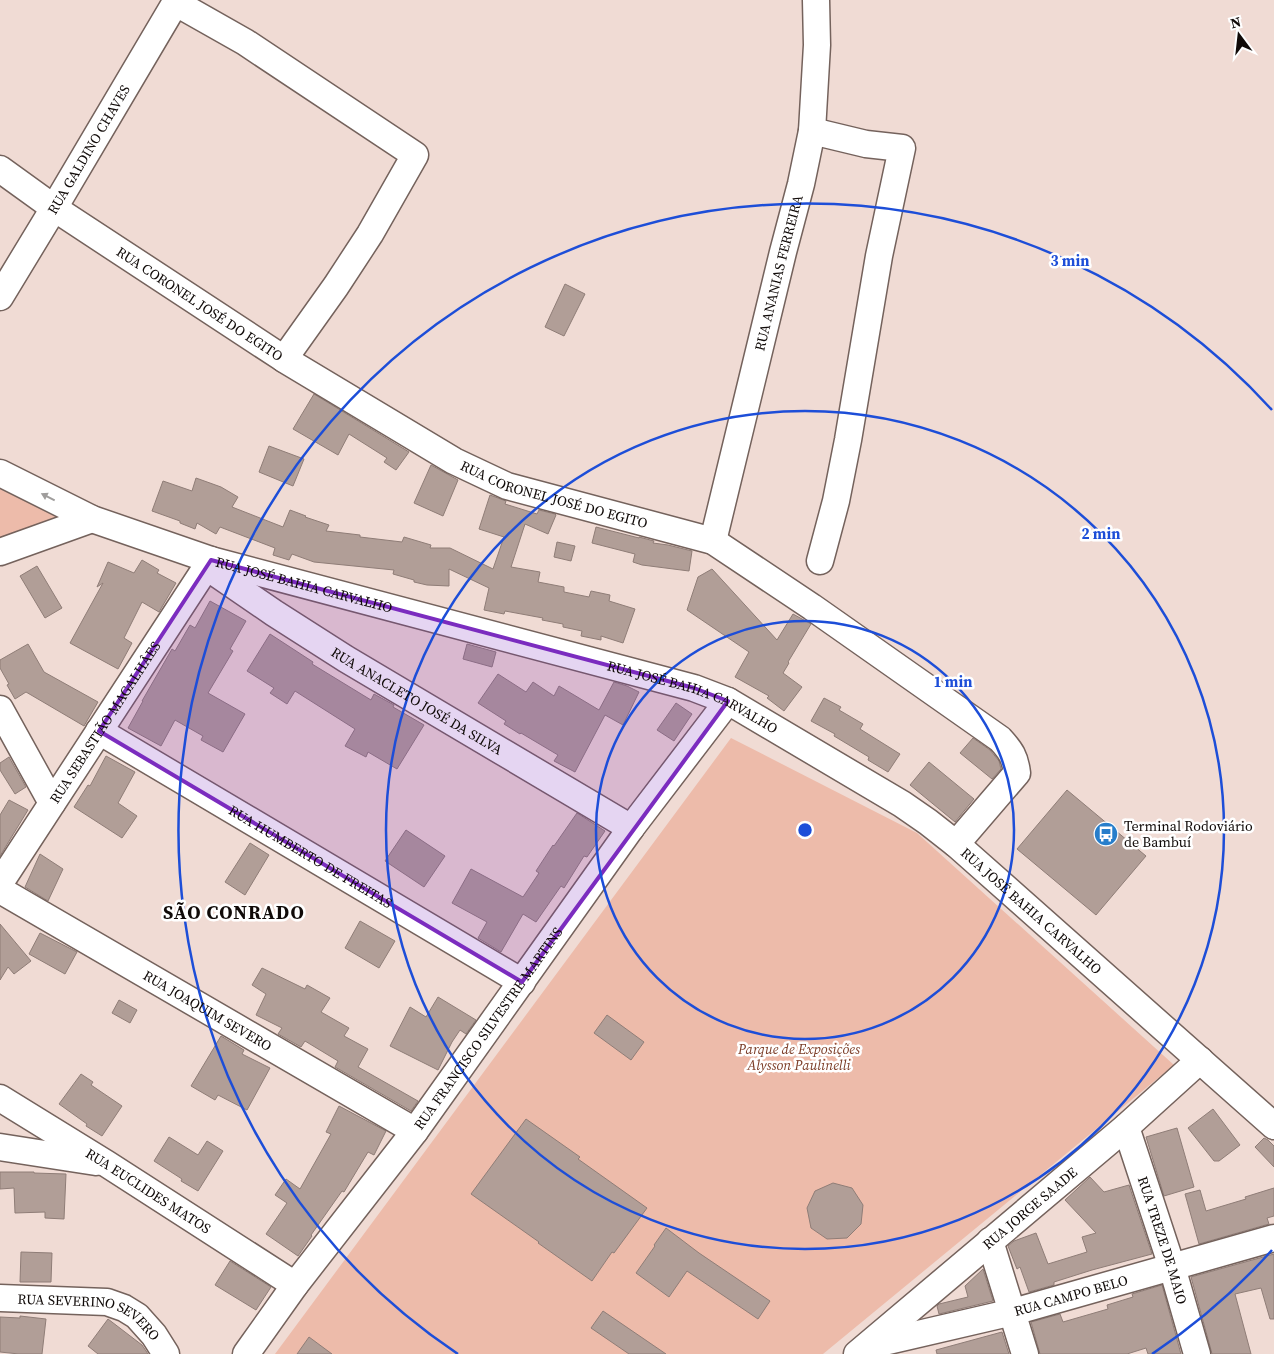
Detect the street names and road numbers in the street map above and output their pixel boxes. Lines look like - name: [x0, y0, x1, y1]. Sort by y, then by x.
- street label: RUA GALDINO CHAVES: [42, 81, 135, 218]
- street label: RUA ANANIAS FERREIRA: [749, 192, 808, 353]
- street label: RUA CORONEL JOSÉ DO EGITO: [112, 242, 287, 366]
- street label: RUA CORONEL JOSÉ DO EGITO: [457, 455, 650, 533]
- street label: RUA JOSÉ BAHIA CARVALHO: [213, 552, 395, 618]
- street label: RUA SEBASTIÃO MAGALHÂES: [45, 637, 165, 807]
- street label: RUA ANACLETO JOSÉ DA SILVA: [327, 642, 507, 760]
- street label: RUA JOSÉ BAHIA CARVALHO: [605, 655, 782, 738]
- street label: RUA HUMBERTO DE FREITAS: [225, 800, 396, 913]
- street label: RUA JOSÉ BAHIA CARVALHO: [957, 843, 1106, 979]
- street label: RUA FRANCISCO SILVESTRE MARTINS: [409, 923, 567, 1134]
- street label: RUA JOAQUIM SEVERO: [139, 965, 276, 1056]
- street label: RUA EUCLIDES MATOS: [82, 1143, 215, 1238]
- street label: RUA JORGE SAADE: [978, 1162, 1081, 1254]
- street label: RUA TREZE DE MAIO: [1133, 1174, 1192, 1307]
- street label: RUA CAMPO BELO: [1012, 1270, 1130, 1321]
- street label: RUA SEVERINO SEVERO: [17, 1289, 165, 1345]

